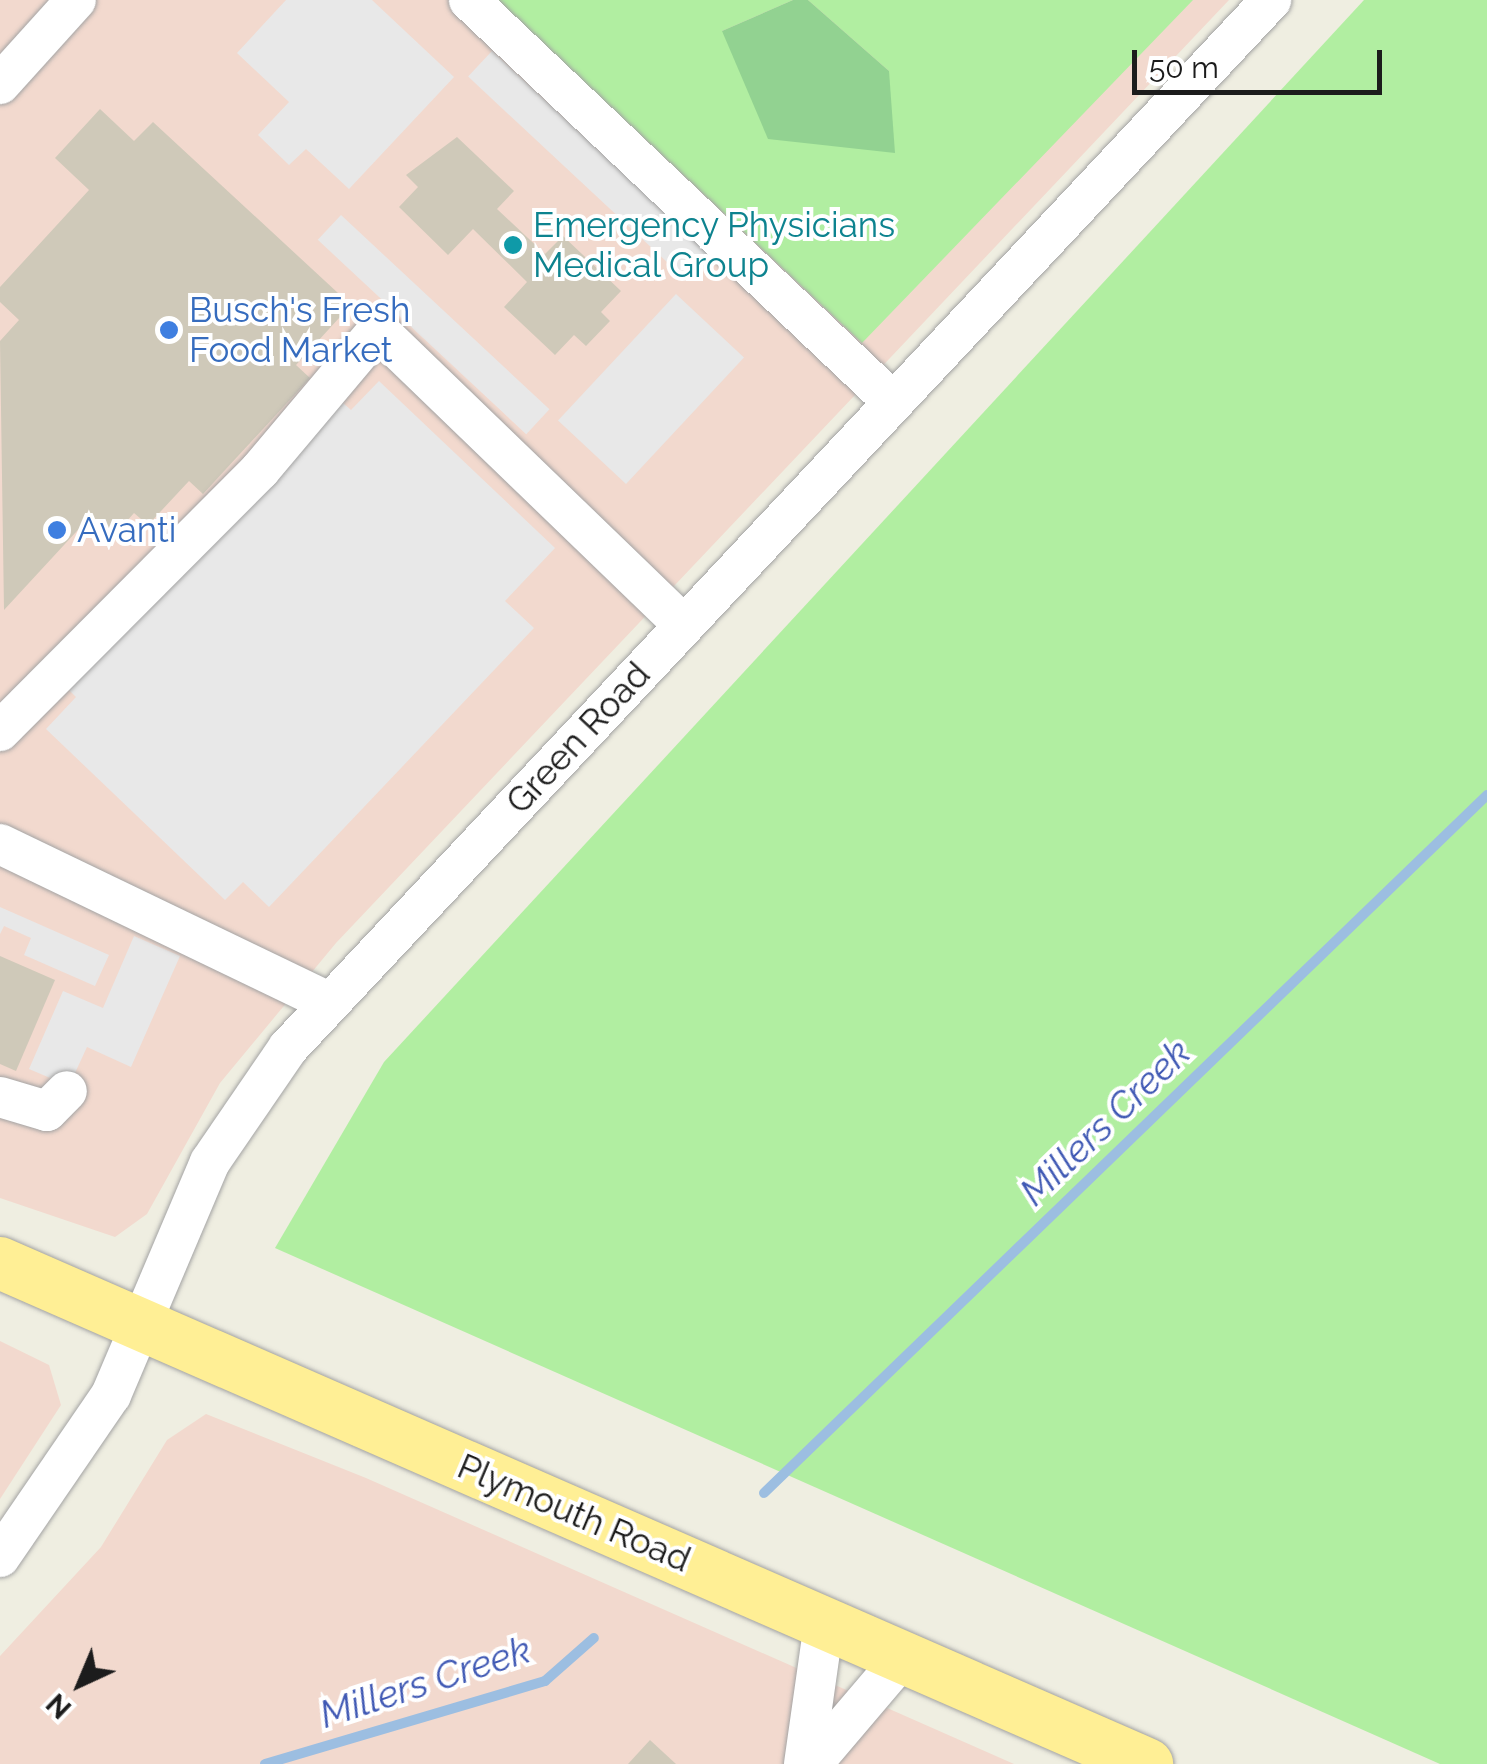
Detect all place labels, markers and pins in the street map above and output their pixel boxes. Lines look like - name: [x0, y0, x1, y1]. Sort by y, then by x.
- place label: Emergency Physicians Medical Group: [533, 204, 896, 286]
- marker: Emergency Physicians Medical Group: [502, 234, 524, 256]
- place label: Busch's Fresh Food Market: [189, 289, 410, 371]
- marker: Busch's Fresh Food Market: [158, 319, 180, 341]
- place label: Avanti: [77, 509, 176, 551]
- marker: Avanti: [46, 519, 68, 541]

